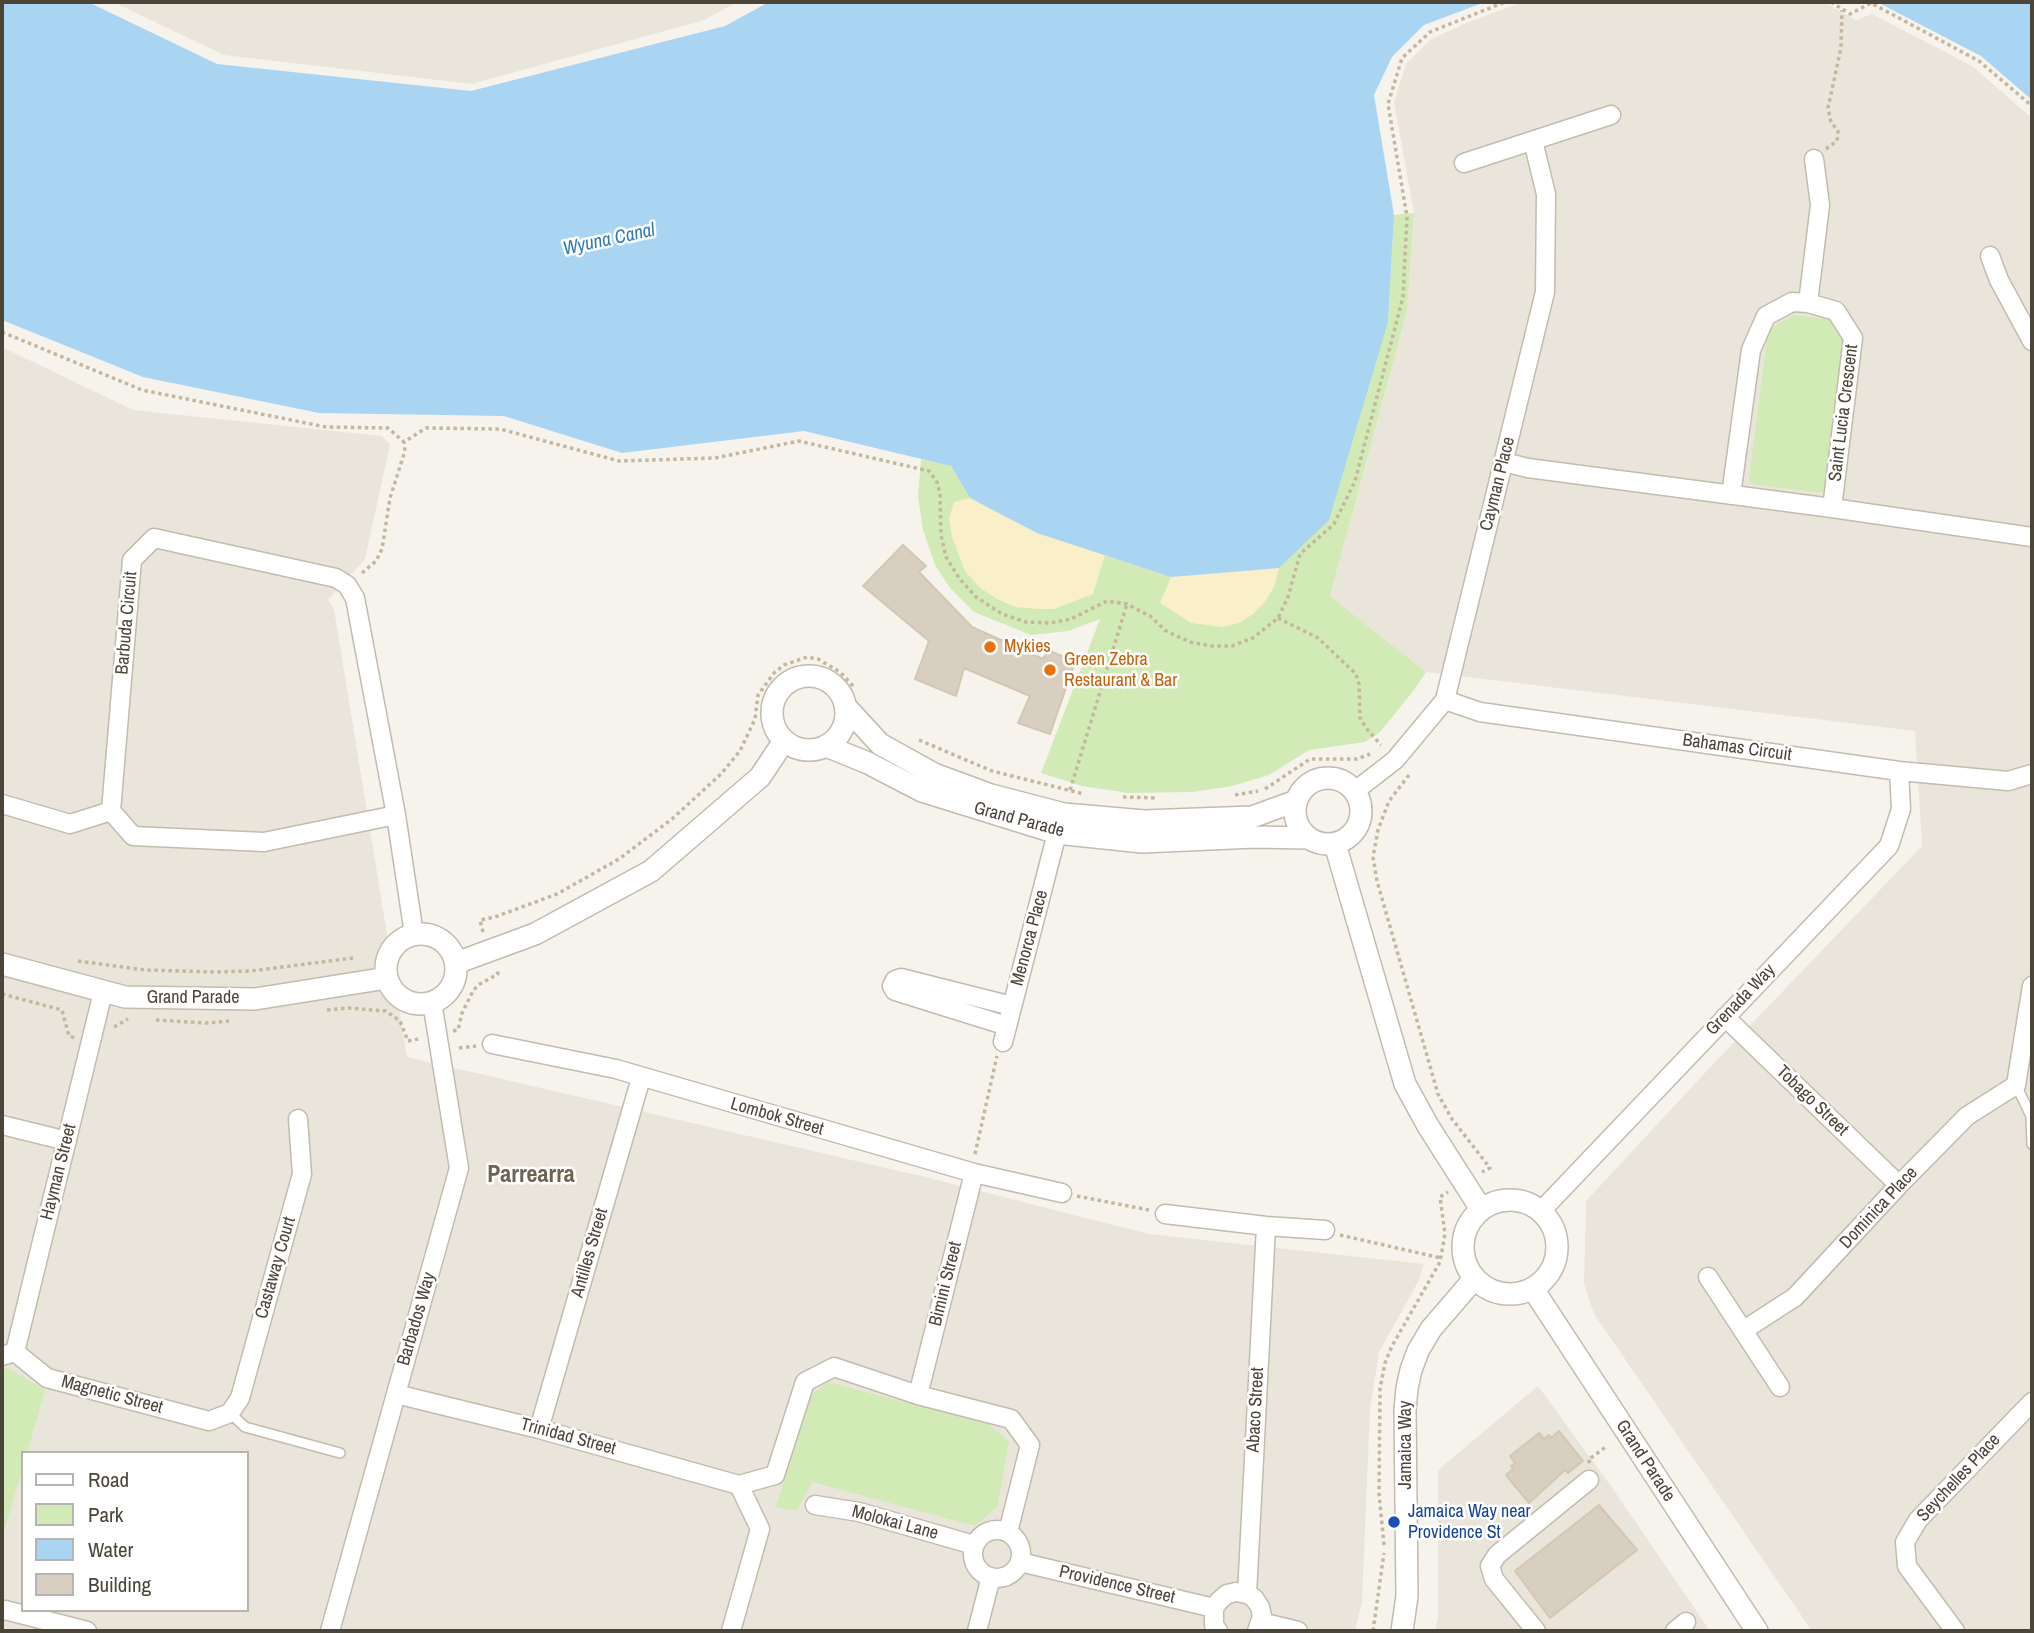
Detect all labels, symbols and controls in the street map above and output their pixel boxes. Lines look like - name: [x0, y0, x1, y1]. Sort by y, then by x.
- water label: Wyuna Canal: [561, 219, 657, 261]
- street label: Saint Lucia Crescent: [1825, 343, 1863, 483]
- street label: Cayman Place: [1476, 435, 1520, 533]
- street label: Barbuda Circuit: [112, 571, 142, 675]
- place label: Mykies: [1004, 636, 1051, 658]
- marker: Mykies: [982, 639, 998, 655]
- place label: Green Zebra Restaurant & Bar: [1064, 649, 1177, 692]
- marker: Green Zebra Restaurant & Bar: [1042, 662, 1058, 678]
- street label: Bahamas Circuit: [1681, 730, 1793, 766]
- street label: Grand Parade: [971, 798, 1067, 842]
- street label: Menorca Place: [1007, 888, 1053, 988]
- street label: Grenada Way: [1702, 960, 1780, 1040]
- street label: Grand Parade: [147, 987, 239, 1009]
- street label: Tobago Street: [1771, 1061, 1853, 1141]
- street label: Lombok Street: [728, 1093, 826, 1141]
- street label: Hayman Street: [37, 1122, 81, 1222]
- district label: Parrearra: [487, 1162, 575, 1190]
- street label: Dominica Place: [1836, 1163, 1922, 1253]
- street label: Antilles Street: [567, 1206, 613, 1300]
- street label: Castaway Court: [251, 1215, 301, 1321]
- street label: Bimini Street: [925, 1240, 967, 1328]
- street label: Barbados Way: [393, 1270, 441, 1368]
- street label: Abaco Street: [1243, 1367, 1269, 1453]
- street label: Magnetic Street: [59, 1371, 165, 1419]
- street label: Jamaica Way: [1395, 1401, 1417, 1489]
- street label: Trinidad Street: [518, 1414, 618, 1460]
- street label: Grand Parade: [1611, 1416, 1679, 1506]
- street label: Seychelles Place: [1913, 1430, 2005, 1526]
- legend: [21, 1451, 248, 1612]
- text: Road: [88, 1465, 129, 1494]
- text: Park: [88, 1500, 123, 1529]
- street label: Molokai Lane: [849, 1501, 941, 1545]
- place label: Jamaica Way near Providence St: [1408, 1501, 1531, 1544]
- marker: Jamaica Way near Providence St: [1386, 1514, 1402, 1530]
- text: Water: [88, 1535, 133, 1564]
- street label: Providence Street: [1057, 1561, 1177, 1609]
- text: Building: [88, 1570, 151, 1599]

